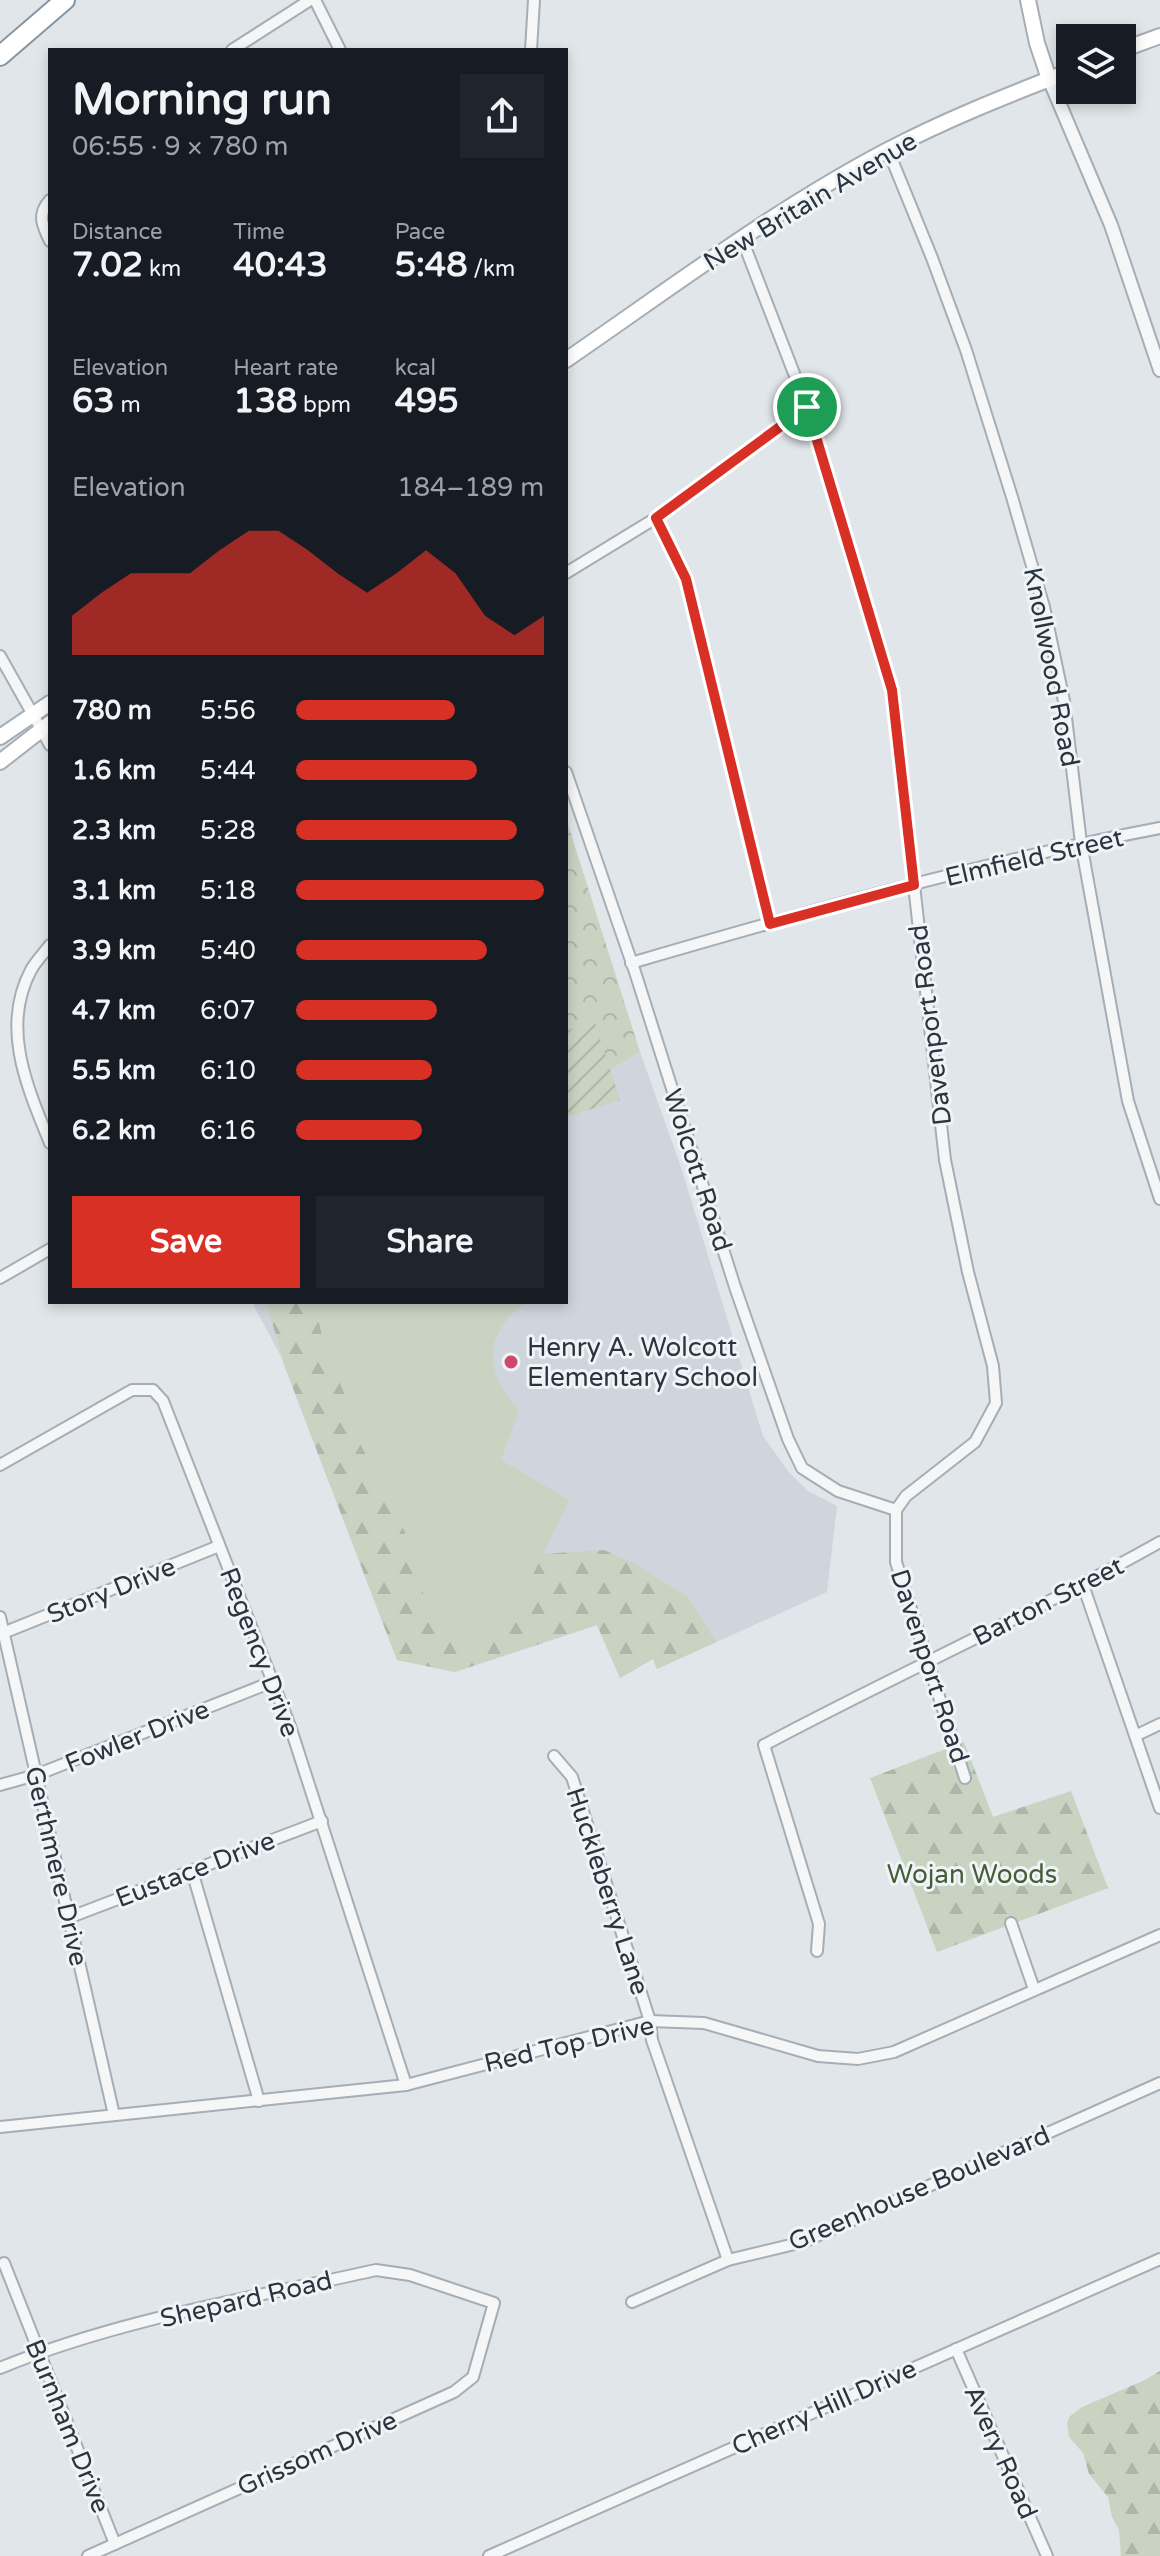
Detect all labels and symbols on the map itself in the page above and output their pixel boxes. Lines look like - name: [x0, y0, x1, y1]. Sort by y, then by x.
- street label: New Britain Avenue: [698, 125, 923, 277]
- pin: [773, 373, 841, 441]
- street label: Knollwood Road: [1017, 565, 1086, 769]
- street label: Elmfield Street: [942, 822, 1126, 893]
- street label: Davenport Road: [903, 923, 958, 1127]
- street label: Wolcott Road: [657, 1085, 738, 1255]
- place label: Henry A. Wolcott Elementary School: [527, 1332, 758, 1393]
- marker: Henry A. Wolcott Elementary School: [502, 1353, 520, 1371]
- street label: Barton Street: [968, 1550, 1129, 1653]
- street label: Story Drive: [42, 1551, 180, 1630]
- street label: Regency Drive: [213, 1563, 306, 1741]
- street label: Davenport Road: [884, 1565, 975, 1767]
- street label: Fowler Drive: [60, 1693, 214, 1779]
- street label: Gerthmere Drive: [18, 1763, 95, 1969]
- street label: Huckleberry Lane: [559, 1784, 656, 1999]
- street label: Eustace Drive: [111, 1825, 279, 1914]
- park label: Wojan Woods: [887, 1859, 1057, 1890]
- street label: Red Top Drive: [481, 2010, 657, 2079]
- street label: Greenhouse Boulevard: [784, 2119, 1054, 2258]
- street label: Shepard Road: [157, 2265, 335, 2334]
- street label: Burnham Drive: [19, 2335, 116, 2518]
- street label: Cherry Hill Drive: [727, 2353, 921, 2462]
- street label: Avery Road: [957, 2381, 1044, 2524]
- street label: Grissom Drive: [233, 2404, 402, 2503]

